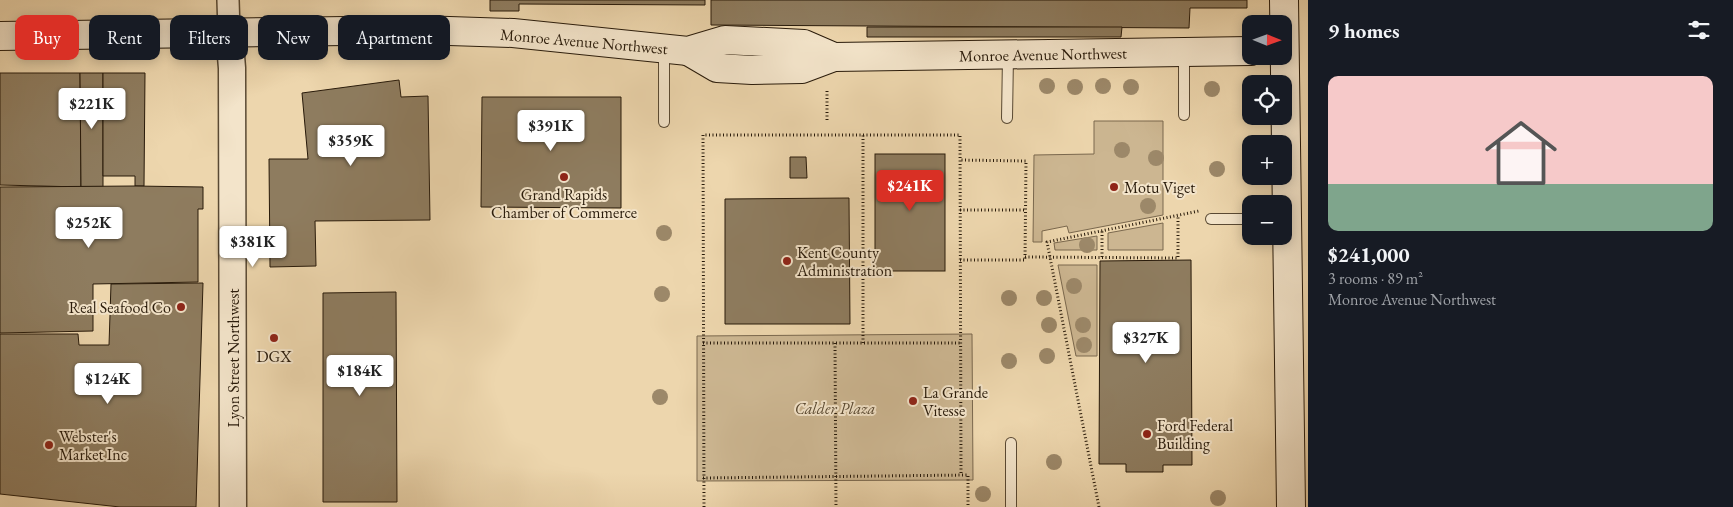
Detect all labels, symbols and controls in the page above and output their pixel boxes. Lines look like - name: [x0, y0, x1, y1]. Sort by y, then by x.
- chip: Buy: [15, 15, 79, 60]
- chip: Rent: [89, 15, 160, 60]
- chip: Filters: [170, 15, 248, 60]
- chip: New: [258, 15, 328, 60]
- chip: Apartment: [338, 15, 450, 60]
- north arrow: [1242, 15, 1292, 65]
- map controls: [1242, 15, 1292, 245]
- icon: filters: [1685, 16, 1713, 44]
- text: 9 homes: [1328, 17, 1400, 44]
- street label: Monroe Avenue Northwest: [499, 24, 669, 59]
- street label: Monroe Avenue Northwest: [959, 43, 1127, 66]
- button: locate: [1242, 75, 1292, 125]
- pin: $221K: [57, 88, 127, 130]
- text: $221K: [70, 93, 114, 114]
- icon: home: [1476, 108, 1566, 198]
- pin: $391K: [516, 110, 586, 152]
- text: $391K: [529, 115, 573, 136]
- pin: $359K: [316, 124, 386, 167]
- text: $359K: [329, 130, 373, 151]
- button: +: [1242, 135, 1292, 185]
- pin: $241K: [875, 170, 945, 212]
- marker: Grand Rapids Chamber of Commerce: [558, 171, 570, 183]
- text: $241K: [888, 175, 932, 196]
- place label: Motu Viget: [1124, 177, 1195, 198]
- marker: Motu Viget: [1108, 181, 1120, 193]
- place label: Grand Rapids Chamber of Commerce: [491, 184, 637, 223]
- button: −: [1242, 195, 1292, 245]
- pin: $252K: [54, 206, 124, 249]
- text: $252K: [67, 212, 111, 233]
- pin: $381K: [218, 226, 288, 268]
- text: $381K: [231, 231, 275, 252]
- text: $241,000: [1328, 241, 1410, 268]
- place label: Kent County Administration: [796, 242, 893, 281]
- marker: Kent County Administration: [781, 255, 793, 267]
- text: 3 rooms · 89 m²: [1328, 268, 1423, 289]
- street label: Lyon Street Northwest: [223, 289, 244, 427]
- text: Monroe Avenue Northwest: [1328, 289, 1496, 310]
- place label: Real Seafood Co: [69, 297, 171, 318]
- marker: Real Seafood Co: [175, 301, 187, 313]
- pin: $327K: [1111, 322, 1181, 364]
- text: $327K: [1124, 327, 1168, 348]
- marker: DGX: [268, 332, 280, 344]
- place label: DGX: [256, 346, 292, 367]
- pin: $184K: [325, 354, 395, 397]
- text: $184K: [338, 360, 382, 381]
- pin: $124K: [73, 362, 143, 405]
- text: $124K: [86, 368, 130, 389]
- place label: La Grande Vitesse: [923, 382, 988, 421]
- marker: La Grande Vitesse: [907, 395, 919, 407]
- park label: Calder Plaza: [795, 398, 875, 419]
- place label: Ford Federal Building: [1157, 415, 1233, 454]
- place label: Webster's Market Inc: [59, 426, 127, 465]
- marker: Ford Federal Building: [1141, 428, 1153, 440]
- marker: Webster's Market Inc: [43, 439, 55, 451]

